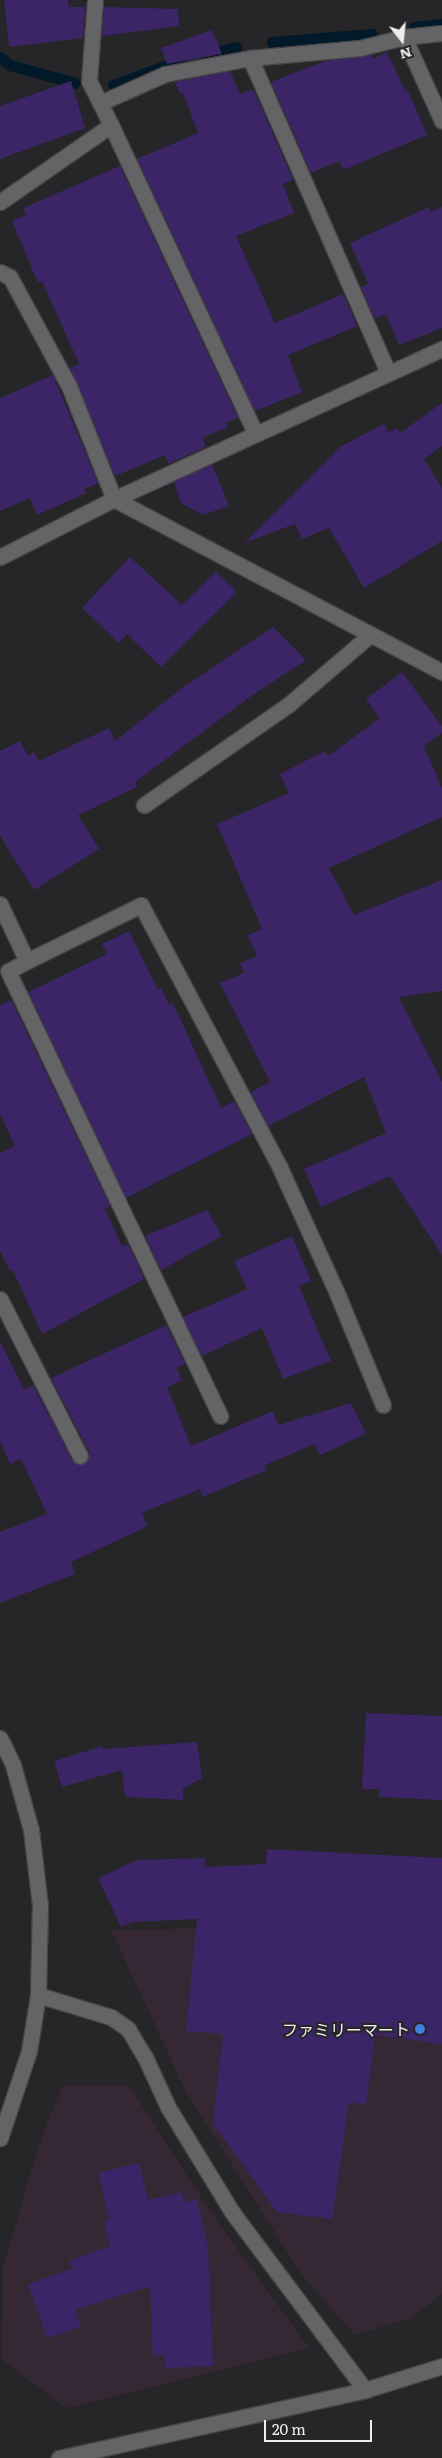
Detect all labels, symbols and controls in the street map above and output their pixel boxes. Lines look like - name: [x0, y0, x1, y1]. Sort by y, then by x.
- north arrow: [377, 15, 427, 65]
- text: N: [398, 43, 415, 66]
- place label: ファミリーマート: [282, 2019, 410, 2039]
- marker: ファミリーマート: [414, 2023, 426, 2035]
- scale bar: [267, 2410, 374, 2442]
- text: 20 m: [272, 2417, 306, 2440]

